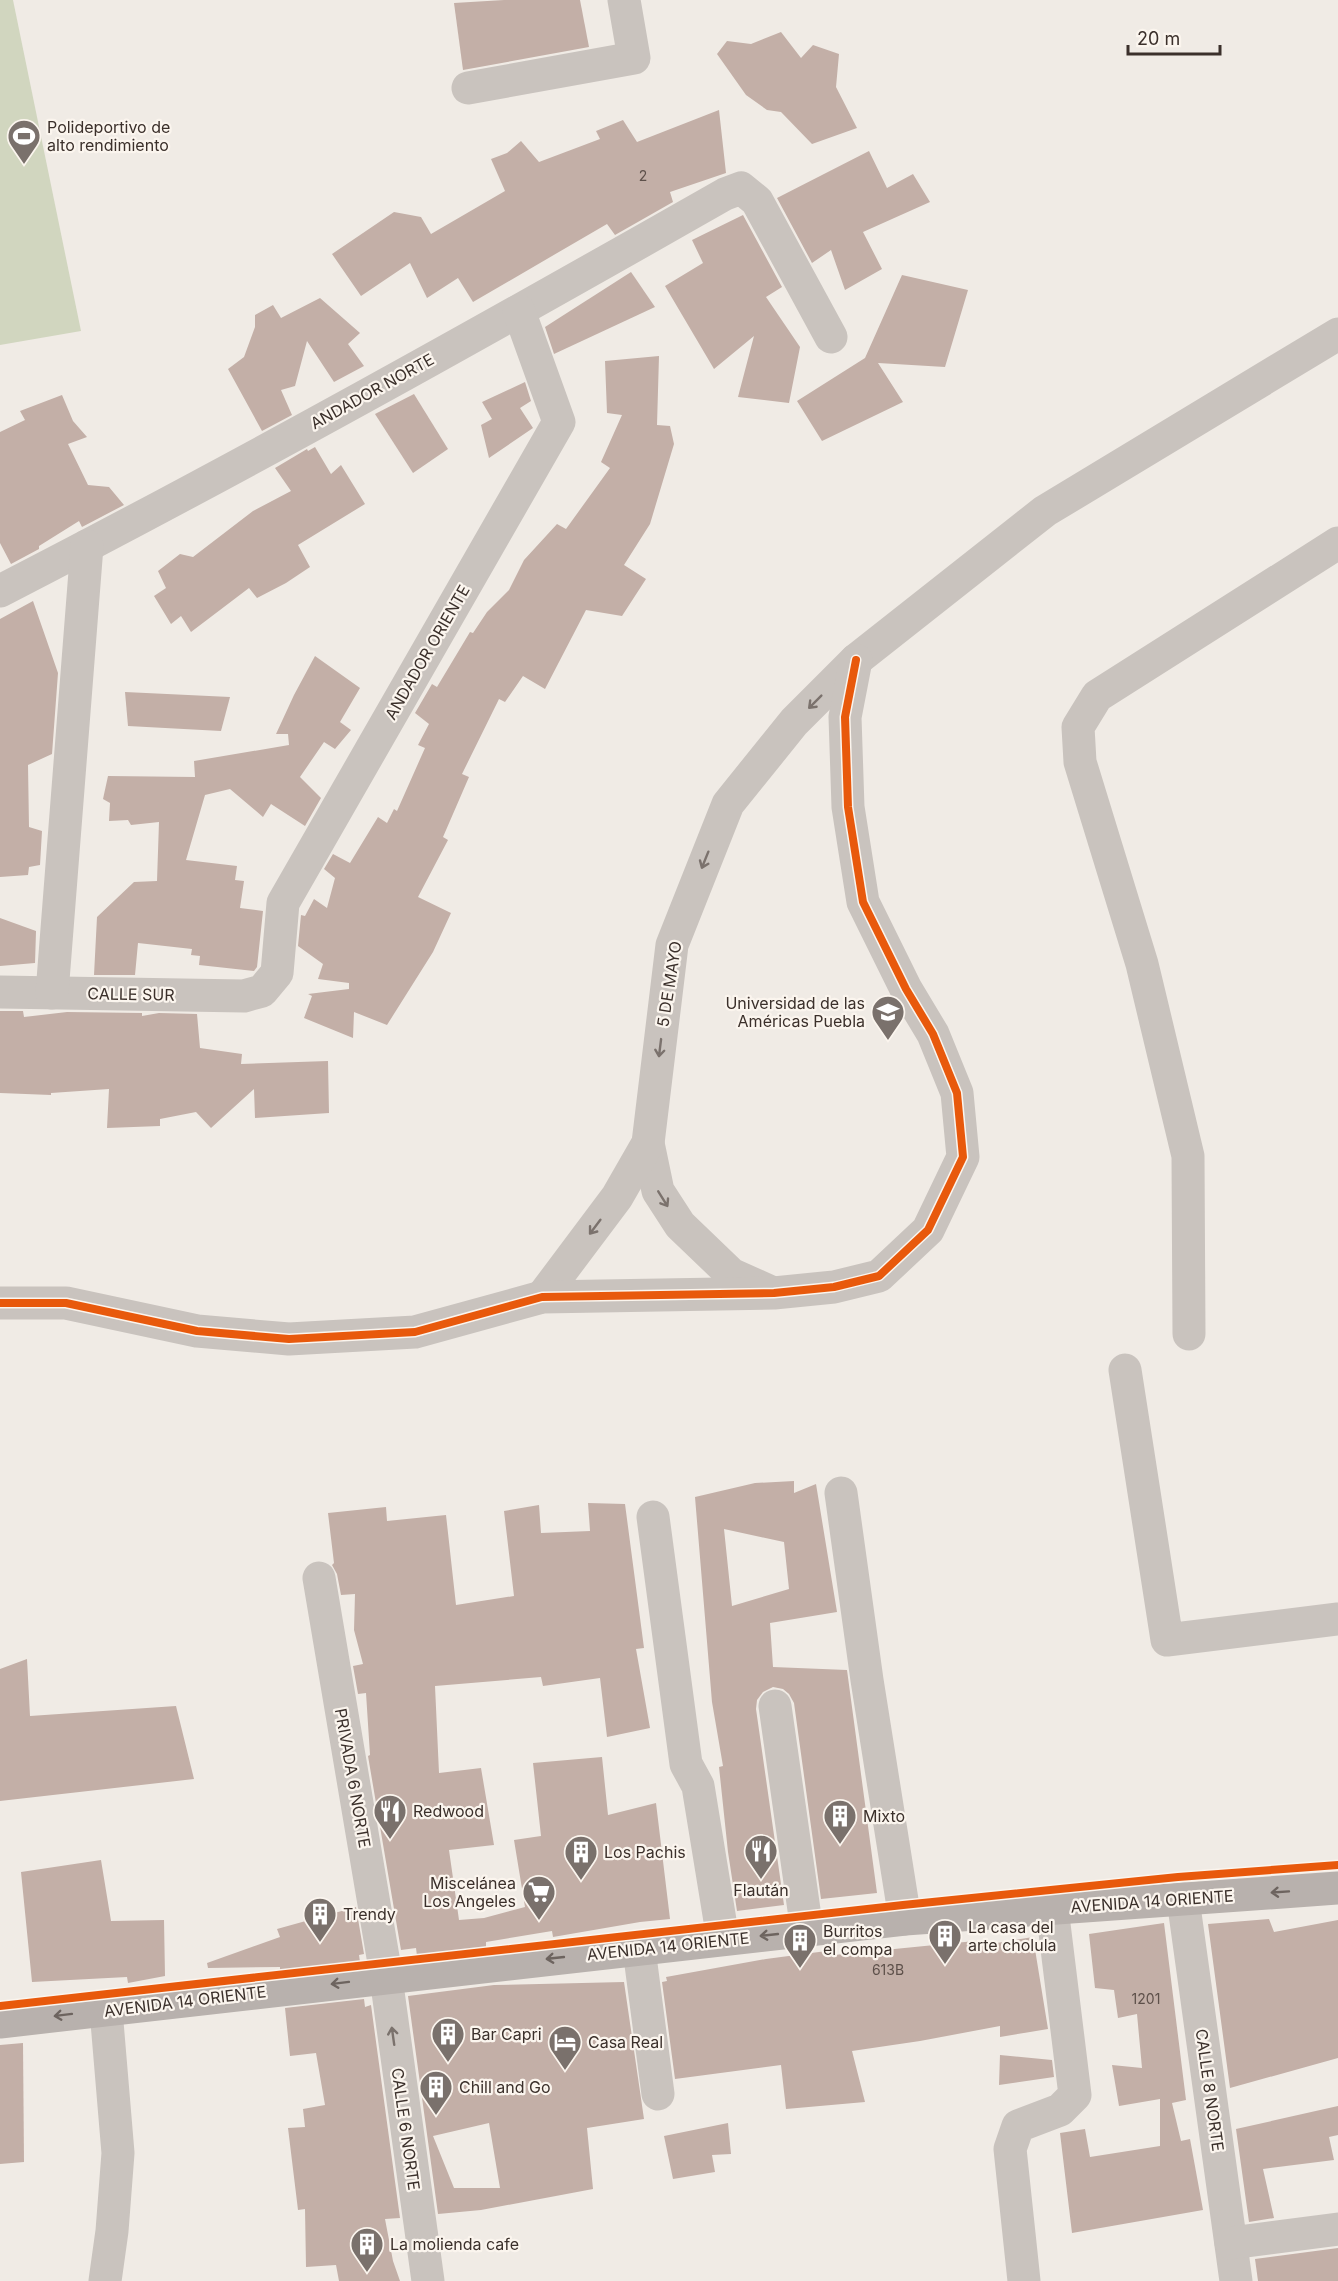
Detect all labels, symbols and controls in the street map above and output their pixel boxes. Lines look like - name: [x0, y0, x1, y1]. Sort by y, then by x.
- scale bar: [1128, 18, 1220, 56]
- text: 20 m: [1137, 28, 1180, 49]
- place label: Polideportivo de alto rendimiento: [47, 117, 170, 155]
- sports icon: Polideportivo de alto rendimiento: [6, 118, 42, 165]
- house number: 2: [639, 167, 647, 184]
- street label: ANDADOR NORTE: [307, 349, 437, 433]
- street label: ANDADOR ORIENTE: [380, 581, 474, 723]
- one-way arrow: [808, 694, 822, 709]
- one-way arrow: [699, 850, 710, 869]
- street label: 5 DE MAYO: [652, 940, 686, 1028]
- street label: CALLE SUR: [87, 983, 175, 1005]
- place label: Universidad de las Américas Puebla: [725, 993, 865, 1031]
- school or university icon: Universidad de las Américas Puebla: [870, 994, 906, 1041]
- one-way arrow: [654, 1038, 665, 1057]
- one-way arrow: [658, 1190, 670, 1207]
- one-way arrow: [589, 1218, 601, 1234]
- street label: PRIVADA 6 NORTE: [331, 1707, 375, 1849]
- restaurant icon: Redwood: [372, 1793, 408, 1840]
- building icon: Mixto: [822, 1798, 858, 1845]
- place label: Redwood: [413, 1801, 484, 1821]
- place label: Mixto: [863, 1806, 905, 1826]
- restaurant icon: Flaután: [743, 1833, 779, 1880]
- building icon: Los Pachis: [563, 1834, 599, 1881]
- place label: Los Pachis: [604, 1842, 686, 1862]
- place label: Miscelánea Los Angeles: [423, 1873, 516, 1911]
- supermarket icon: Miscelánea Los Angeles: [521, 1874, 557, 1921]
- place label: Flaután: [733, 1880, 789, 1900]
- street label: AVENIDA 14 ORIENTE: [1070, 1885, 1234, 1917]
- one-way arrow: [1270, 1887, 1290, 1898]
- building icon: Trendy: [302, 1896, 338, 1943]
- place label: Trendy: [343, 1904, 396, 1924]
- place label: La casa del arte cholula: [968, 1917, 1057, 1955]
- building icon: La casa del arte cholula: [927, 1918, 963, 1965]
- place label: Burritos el compa: [823, 1921, 892, 1959]
- building icon: Burritos el compa: [782, 1922, 818, 1969]
- street label: AVENIDA 14 ORIENTE: [586, 1928, 750, 1964]
- one-way arrow: [760, 1930, 780, 1941]
- one-way arrow: [545, 1953, 565, 1964]
- house number: 613B: [872, 1961, 904, 1978]
- one-way arrow: [331, 1977, 351, 1988]
- street label: AVENIDA 14 ORIENTE: [103, 1981, 267, 2021]
- house number: 1201: [1132, 1990, 1160, 2007]
- one-way arrow: [54, 2009, 73, 2020]
- building icon: Bar Capri: [430, 2016, 466, 2063]
- place label: Bar Capri: [471, 2024, 542, 2044]
- hotel icon: Casa Real: [547, 2024, 583, 2071]
- one-way arrow: [388, 2027, 399, 2046]
- street label: CALLE 8 NORTE: [1191, 2027, 1229, 2153]
- place label: Casa Real: [588, 2032, 663, 2052]
- street label: CALLE 6 NORTE: [387, 2066, 425, 2192]
- building icon: Chill and Go: [418, 2069, 454, 2116]
- place label: Chill and Go: [459, 2077, 551, 2097]
- building icon: La molienda cafe: [349, 2226, 385, 2273]
- place label: La molienda cafe: [390, 2234, 519, 2254]

